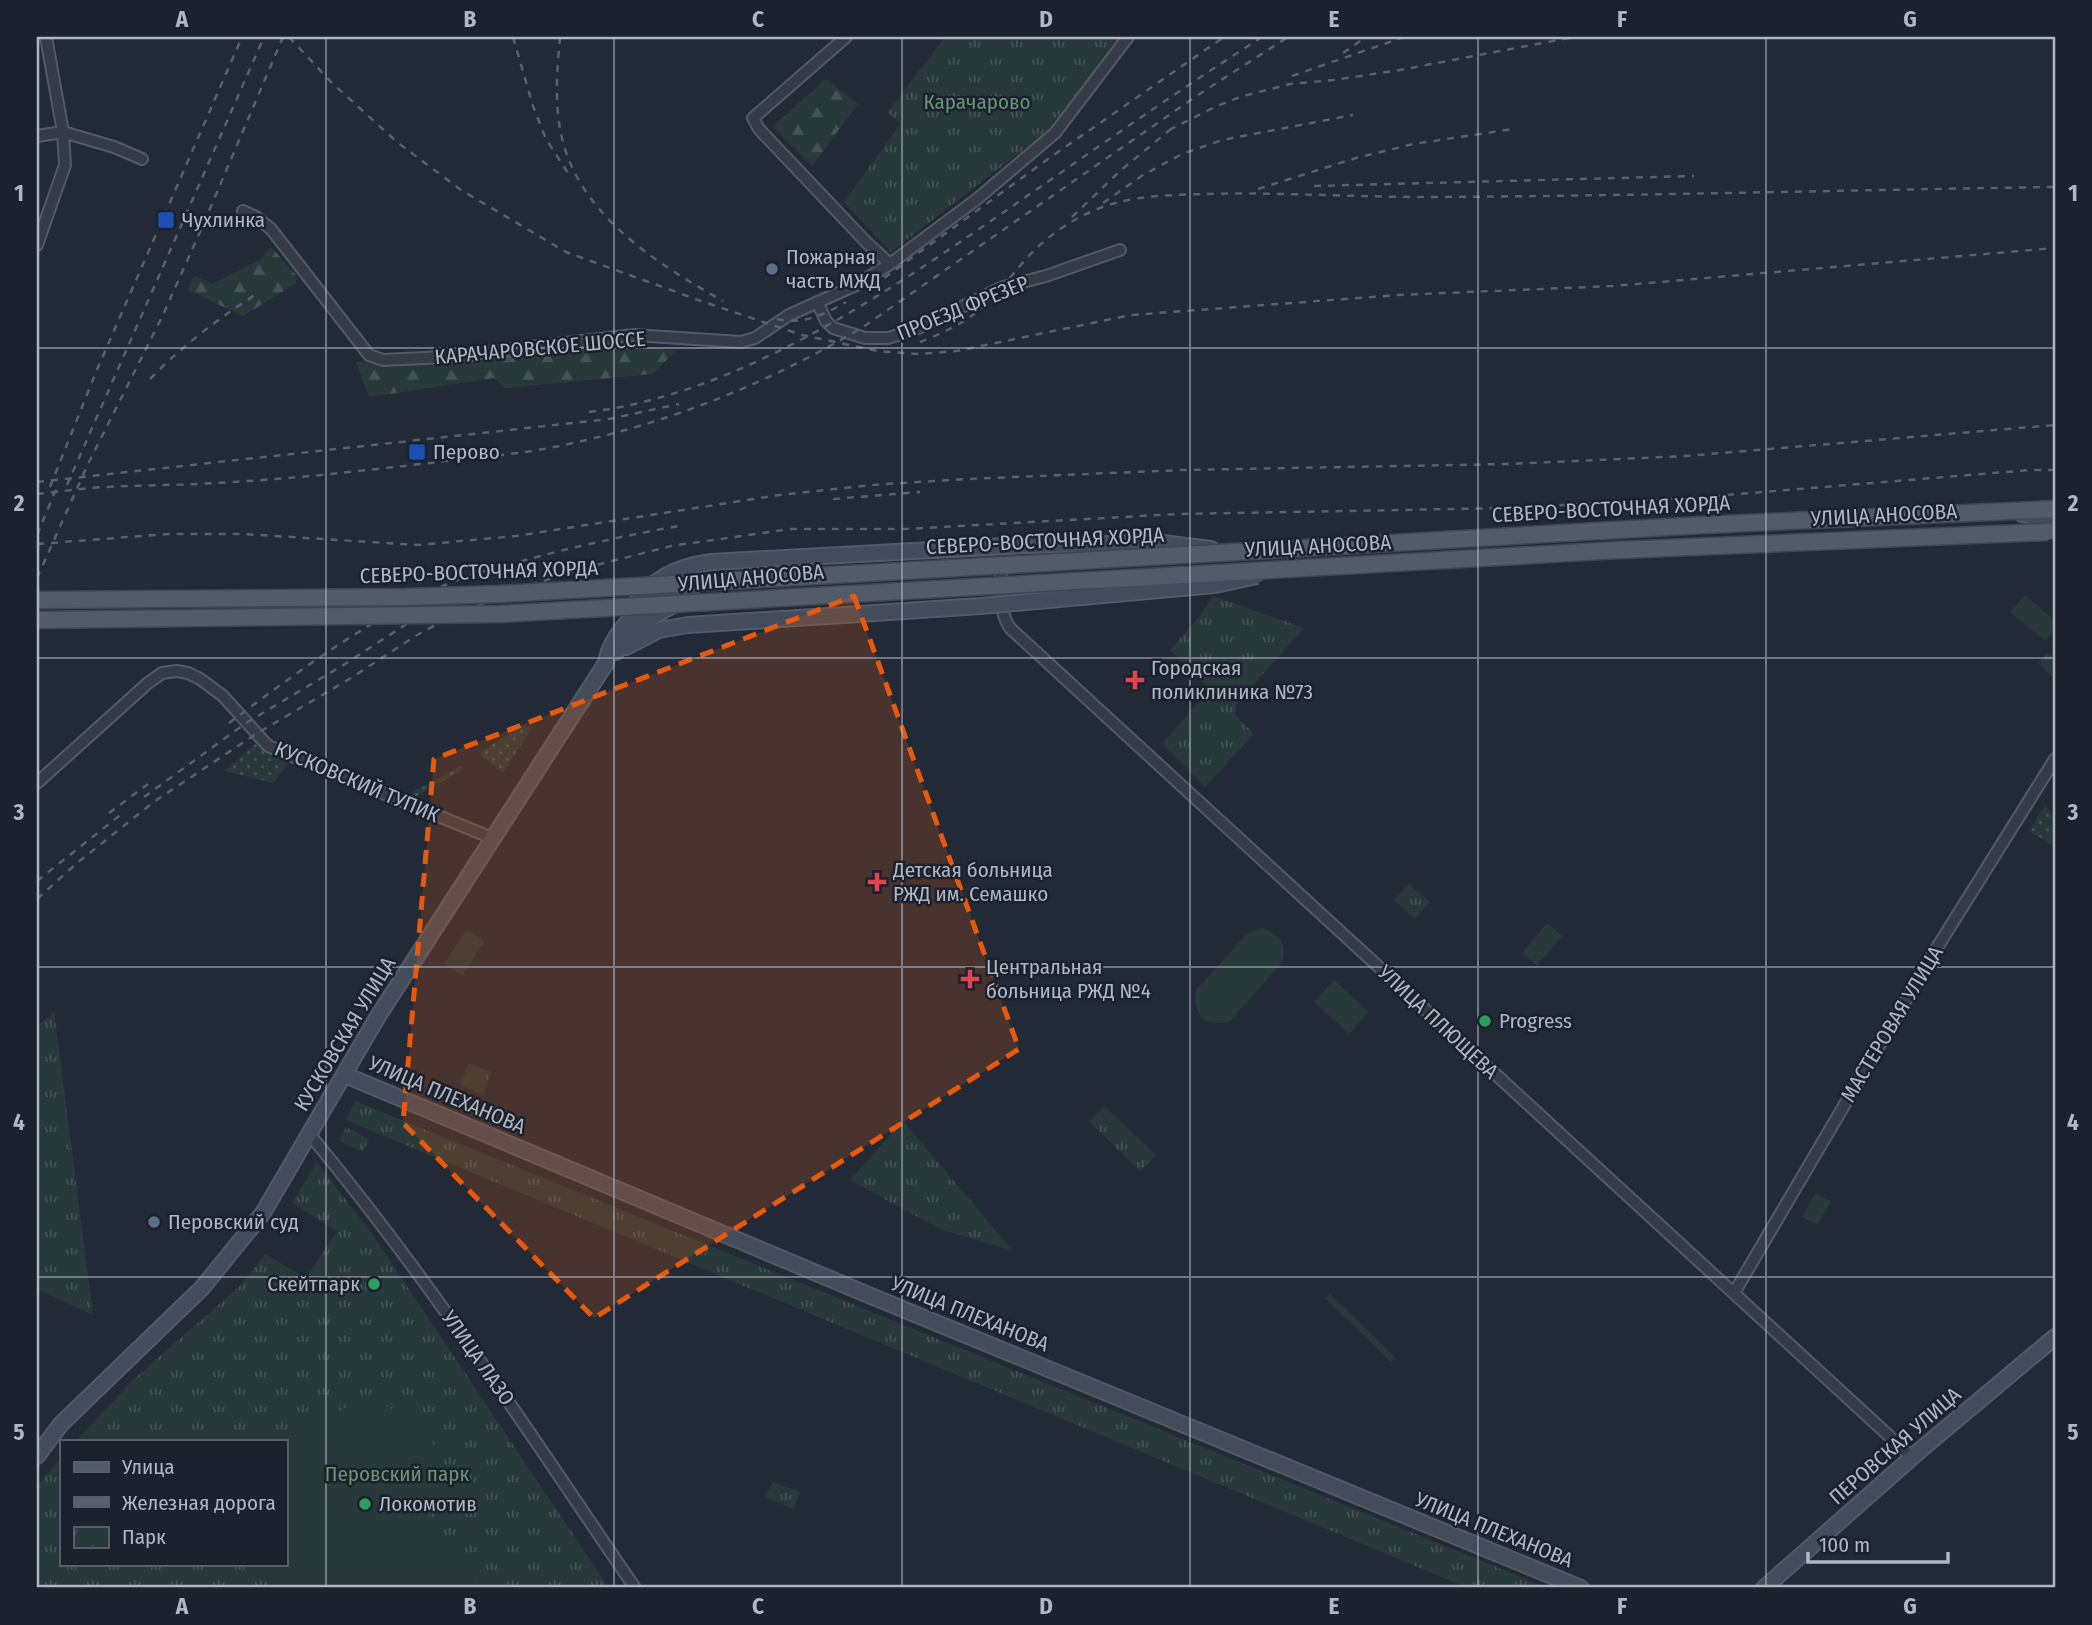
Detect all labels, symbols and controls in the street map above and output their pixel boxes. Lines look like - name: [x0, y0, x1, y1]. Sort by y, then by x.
- text: A: [175, 5, 189, 33]
- text: B: [464, 5, 477, 33]
- text: C: [752, 5, 764, 33]
- text: D: [1039, 5, 1053, 33]
- text: E: [1329, 5, 1340, 33]
- text: F: [1617, 5, 1627, 33]
- text: G: [1903, 5, 1917, 33]
- park label: Карачарово: [923, 89, 1031, 115]
- text: 1: [14, 179, 24, 207]
- text: 1: [2068, 179, 2078, 207]
- place label: Чухлинка: [182, 207, 265, 233]
- marker: Чухлинка: [156, 210, 176, 230]
- place label: Пожарная часть МЖД: [786, 244, 881, 294]
- marker: Пожарная часть МЖД: [764, 261, 780, 277]
- street label: ПРОЕЗД ФРЕЗЕР: [893, 270, 1033, 346]
- street label: КАРАЧАРОВСКОЕ ШОССЕ: [433, 326, 647, 370]
- place label: Перово: [433, 439, 500, 465]
- marker: Перово: [407, 442, 427, 462]
- text: 2: [13, 489, 25, 517]
- text: 2: [2067, 489, 2079, 517]
- street label: СЕВЕРО-ВОСТОЧНАЯ ХОРДА: [1491, 490, 1731, 528]
- street label: УЛИЦА АНОСОВА: [1809, 498, 1958, 532]
- street label: СЕВЕРО-ВОСТОЧНАЯ ХОРДА: [925, 522, 1165, 560]
- street label: УЛИЦА АНОСОВА: [1243, 529, 1392, 563]
- street label: СЕВЕРО-ВОСТОЧНАЯ ХОРДА: [359, 555, 599, 589]
- street label: УЛИЦА АНОСОВА: [676, 559, 825, 597]
- place label: Городская поликлиника №73: [1151, 655, 1313, 705]
- marker: Городская поликлиника №73: [1125, 670, 1145, 690]
- street label: КУСКОВСКИЙ ТУПИК: [271, 736, 444, 829]
- text: 3: [13, 798, 25, 826]
- text: 3: [2067, 798, 2079, 826]
- place label: Детская больница РЖД им. Семашко: [892, 857, 1053, 907]
- marker: Детская больница РЖД им. Семашко: [867, 872, 887, 892]
- street label: МАСТЕРОВАЯ УЛИЦА: [1835, 941, 1949, 1107]
- street label: КУСКОВСКАЯ УЛИЦА: [289, 952, 401, 1116]
- place label: Центральная больница РЖД №4: [986, 954, 1151, 1004]
- street label: УЛИЦА ПЛЮЩЕВА: [1372, 959, 1504, 1084]
- marker: Центральная больница РЖД №4: [960, 969, 980, 989]
- place label: Progress: [1499, 1008, 1572, 1034]
- marker: Progress: [1477, 1013, 1493, 1029]
- street label: УЛИЦА ПЛЕХАНОВА: [364, 1050, 529, 1140]
- text: 4: [13, 1108, 25, 1136]
- text: 4: [2067, 1108, 2079, 1136]
- place label: Перовский суд: [168, 1209, 299, 1235]
- marker: Перовский суд: [146, 1214, 162, 1230]
- street label: УЛИЦА ПЛЕХАНОВА: [886, 1270, 1053, 1358]
- place label: Скейтпарк: [267, 1271, 360, 1297]
- marker: Скейтпарк: [366, 1276, 382, 1292]
- street label: УЛИЦА ЛАЗО: [435, 1305, 520, 1411]
- street label: ПЕРОВСКАЯ УЛИЦА: [1824, 1382, 1966, 1510]
- text: 5: [13, 1418, 25, 1446]
- text: 5: [2067, 1418, 2079, 1446]
- legend: [60, 1440, 287, 1566]
- text: Улица: [121, 1454, 175, 1480]
- park label: Перовский парк: [325, 1461, 469, 1487]
- street label: УЛИЦА ПЛЕХАНОВА: [1410, 1486, 1577, 1574]
- text: Железная дорога: [122, 1490, 276, 1516]
- place label: Локомотив: [379, 1491, 477, 1517]
- marker: Локомотив: [357, 1496, 373, 1512]
- scale bar: [1808, 1520, 1948, 1564]
- text: Парк: [122, 1524, 166, 1550]
- text: 100 m: [1819, 1532, 1870, 1558]
- text: A: [175, 1592, 189, 1620]
- text: B: [464, 1592, 477, 1620]
- text: C: [752, 1592, 764, 1620]
- text: D: [1039, 1592, 1053, 1620]
- text: E: [1329, 1592, 1340, 1620]
- text: F: [1617, 1592, 1627, 1620]
- text: G: [1903, 1592, 1917, 1620]

